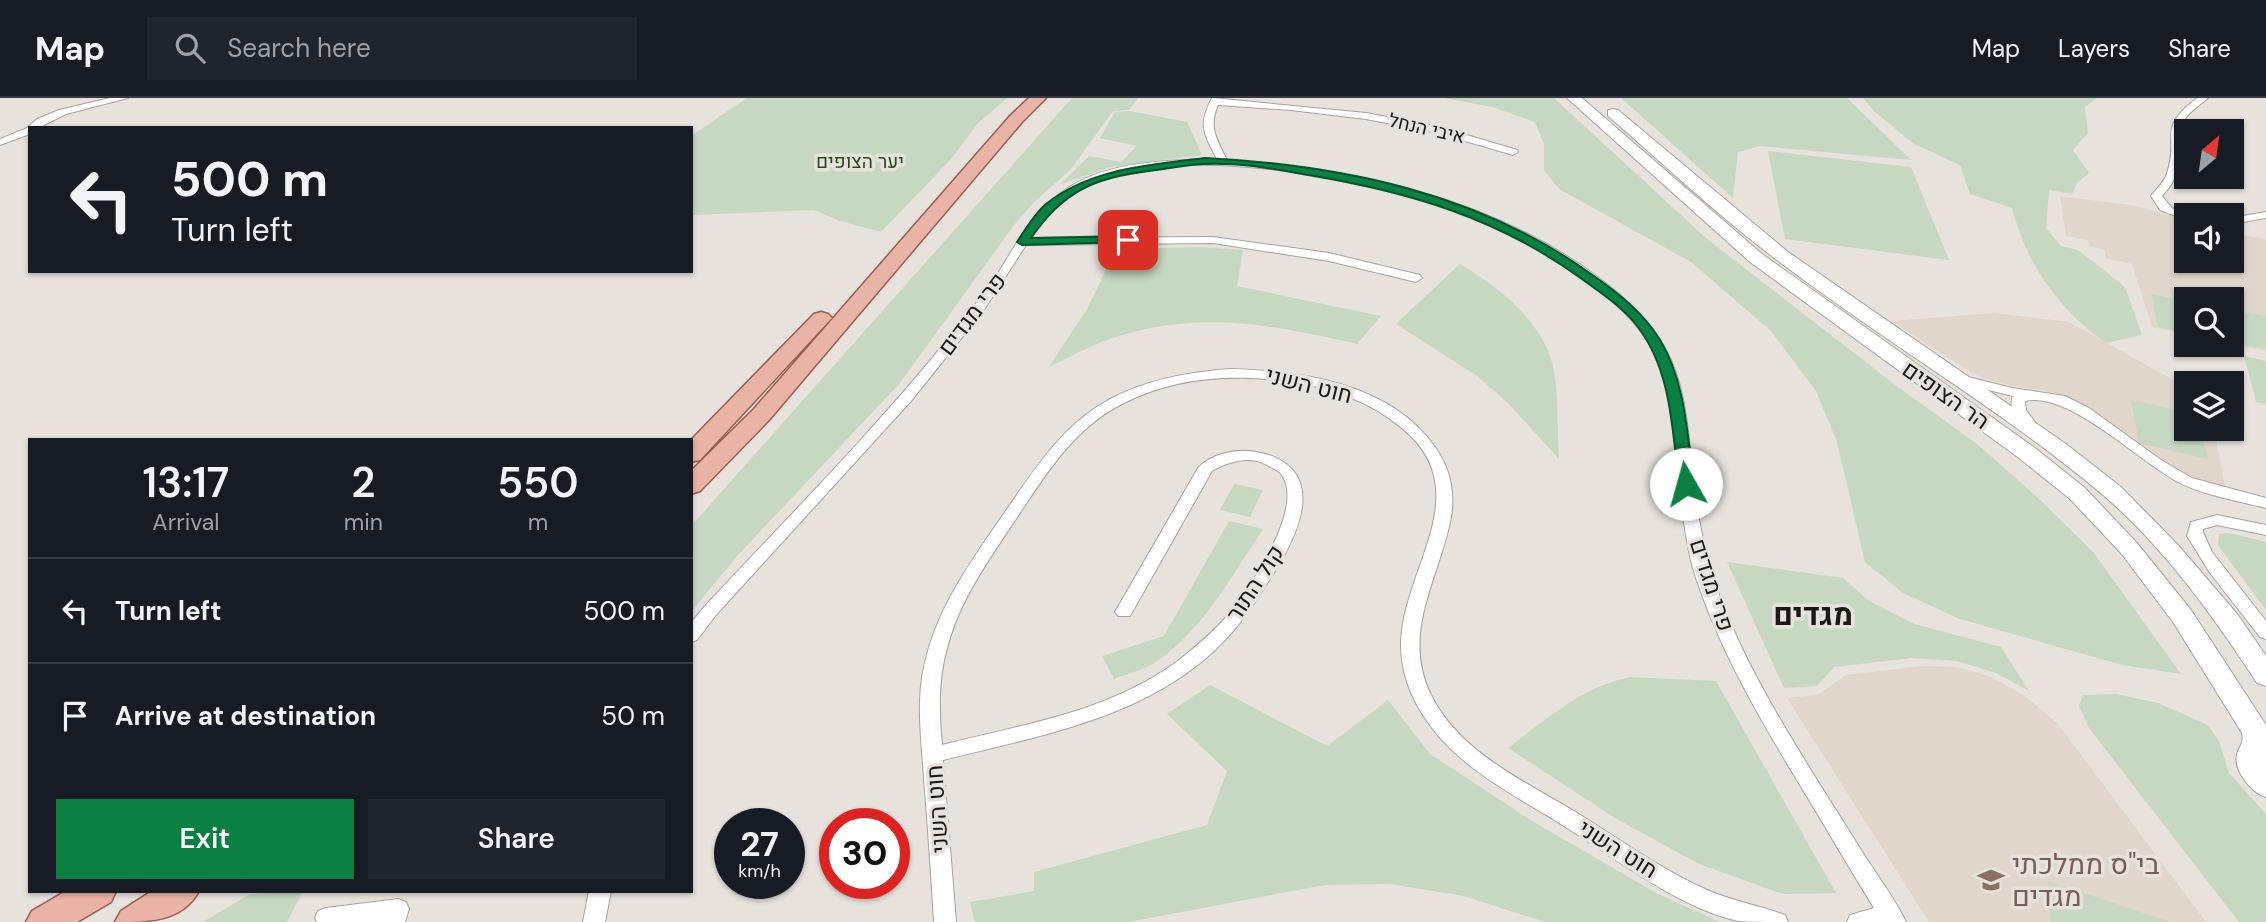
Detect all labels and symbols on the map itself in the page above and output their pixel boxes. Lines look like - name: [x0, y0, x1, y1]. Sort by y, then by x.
- street label: איבי הנחל: [1386, 108, 1468, 149]
- north arrow: [2174, 119, 2244, 189]
- park label: יער הצופים: [816, 149, 904, 174]
- pin: [1098, 210, 1158, 270]
- street label: פרי מגדים: [931, 267, 1013, 361]
- street label: הר הצופים: [1897, 354, 1995, 436]
- street label: חוט השני: [1263, 360, 1355, 410]
- position arrow: [1649, 447, 1723, 521]
- street label: פרי מגדים: [1683, 535, 1741, 635]
- street label: קול התור: [1219, 539, 1291, 627]
- district label: מגדים: [1773, 595, 1853, 634]
- street label: חוט השני: [919, 764, 955, 854]
- speed limit sign: 30: [819, 808, 910, 899]
- street label: חוט השני: [1573, 813, 1663, 885]
- place label: בי"ס ממלכתי מגדים: [2012, 846, 2160, 915]
- school or university icon: בי"ס ממלכתי מגדים: [1976, 865, 2006, 895]

